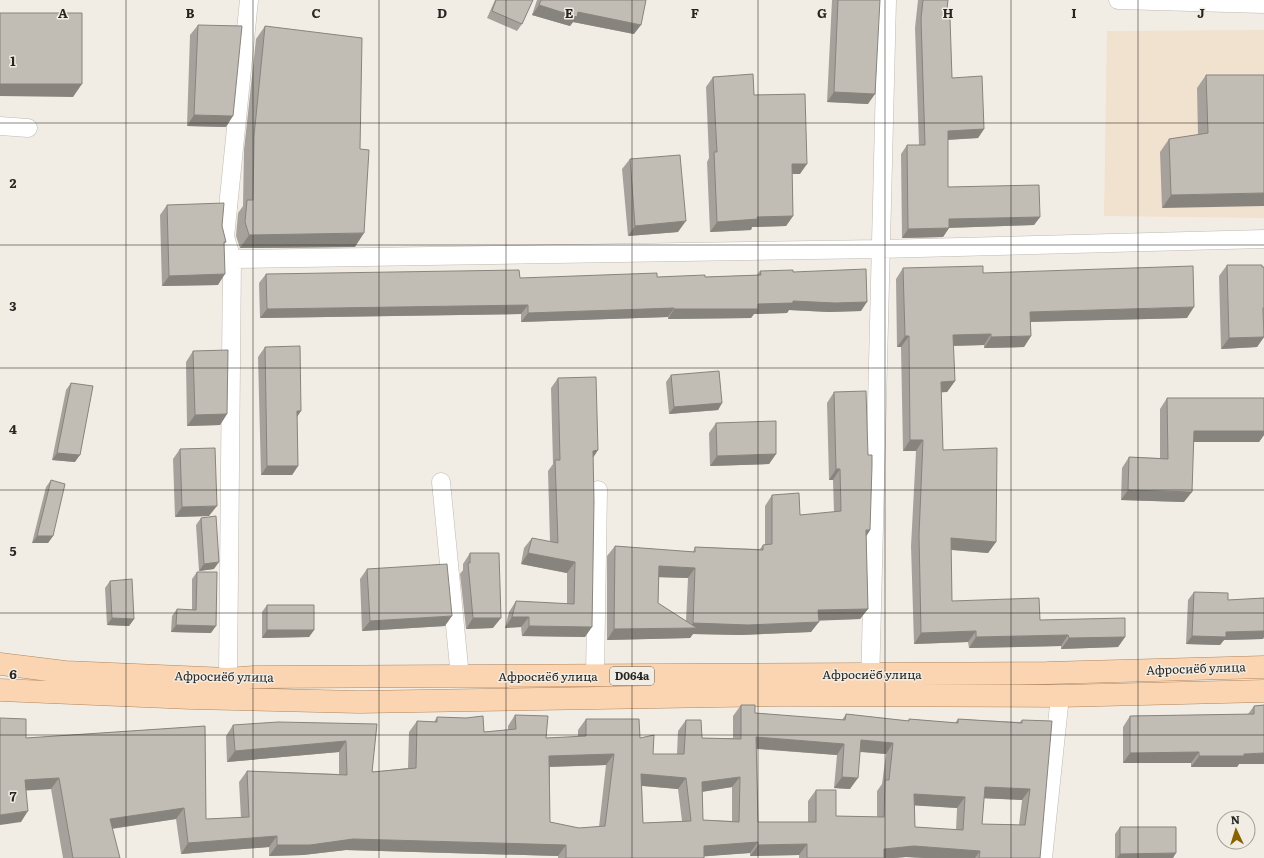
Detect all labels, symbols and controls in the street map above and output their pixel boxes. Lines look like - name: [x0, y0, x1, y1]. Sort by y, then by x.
- text: A: [58, 3, 68, 22]
- text: B: [186, 3, 195, 22]
- text: C: [311, 3, 321, 22]
- text: D: [437, 3, 447, 22]
- text: E: [565, 3, 574, 22]
- text: F: [691, 3, 699, 22]
- text: G: [817, 3, 827, 22]
- text: H: [943, 3, 954, 22]
- text: I: [1071, 3, 1077, 22]
- text: J: [1197, 3, 1205, 22]
- text: 1: [10, 51, 16, 70]
- text: 2: [10, 173, 17, 192]
- text: 3: [9, 296, 17, 315]
- text: 4: [9, 419, 17, 438]
- text: 5: [9, 541, 17, 560]
- street label: Афросиёб улица: [1146, 657, 1247, 679]
- text: 6: [9, 664, 17, 683]
- street label: Афросиёб улица: [822, 665, 922, 683]
- street label: Афросиёб улица: [174, 666, 274, 686]
- street label: Афросиёб улица: [498, 667, 598, 685]
- road number: D064a: [610, 667, 654, 685]
- text: 7: [9, 786, 17, 805]
- north arrow: [1216, 810, 1256, 850]
- text: N: [1230, 811, 1240, 827]

